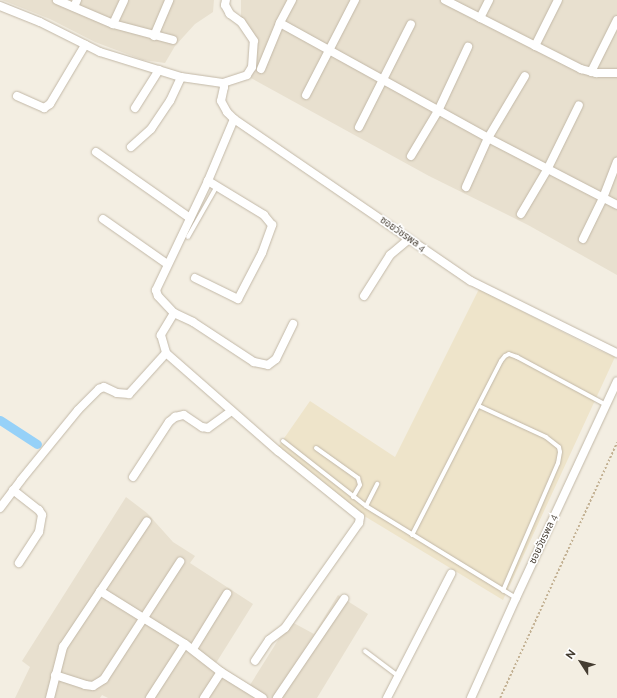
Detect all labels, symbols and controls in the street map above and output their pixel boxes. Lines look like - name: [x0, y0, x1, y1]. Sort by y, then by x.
- street label: ซอยวัชรพล 4: [378, 214, 428, 254]
- street label: ซอยวัชรพล 4: [526, 512, 560, 566]
- north arrow: [561, 642, 601, 682]
- text: N: [563, 647, 579, 662]

